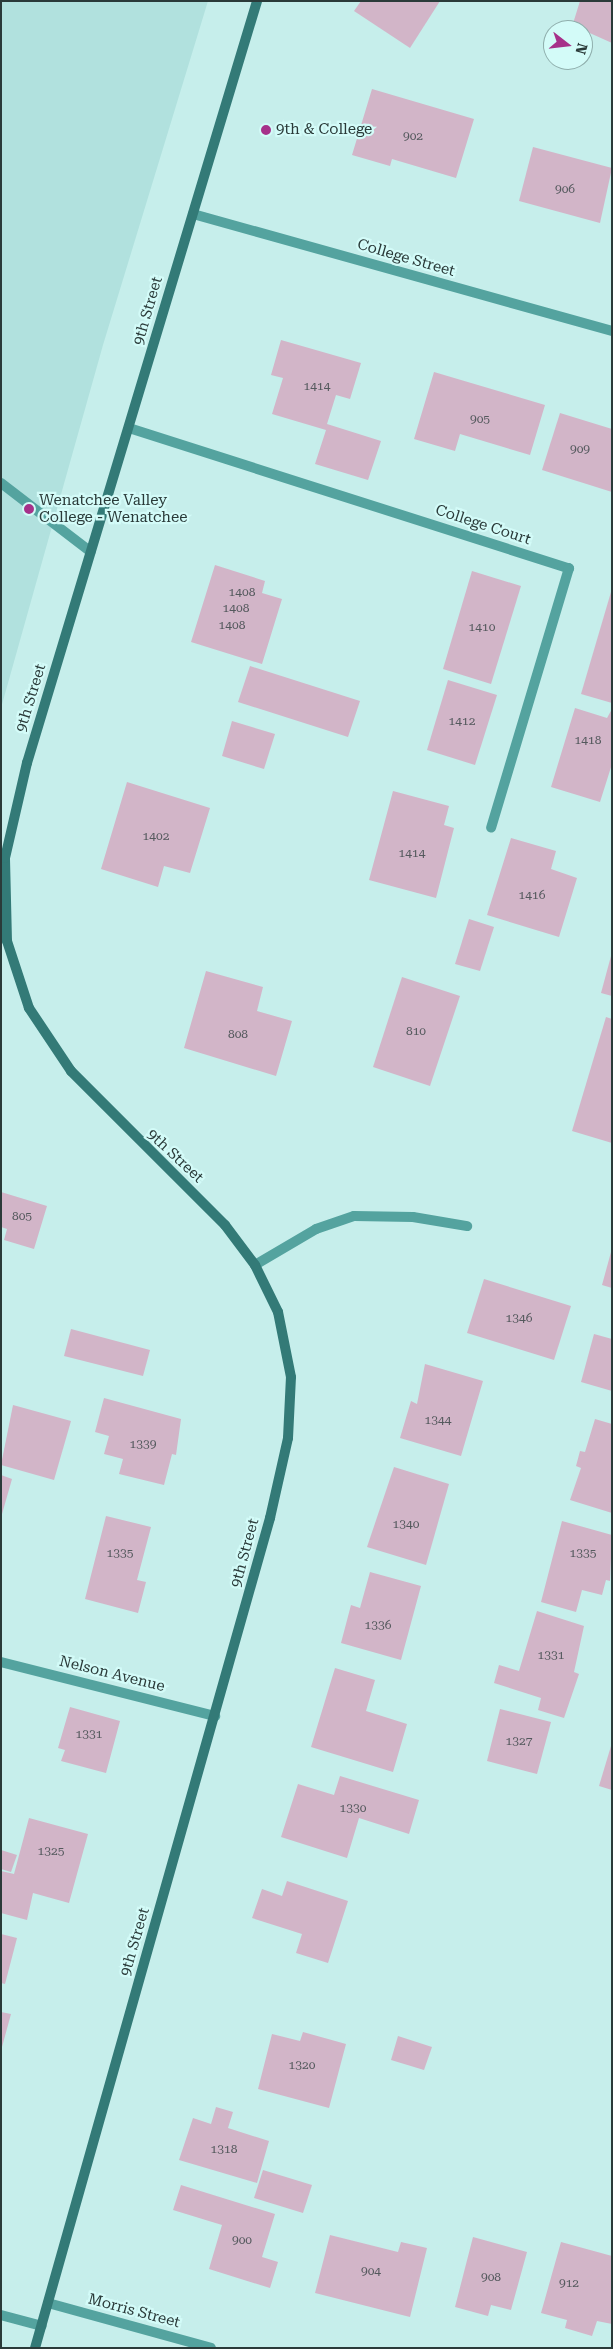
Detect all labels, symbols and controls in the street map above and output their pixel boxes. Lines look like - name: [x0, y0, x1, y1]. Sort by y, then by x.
- north arrow: [543, 20, 593, 70]
- text: N: [572, 41, 591, 56]
- place label: 9th & College: [276, 121, 372, 139]
- marker: 9th & College: [260, 124, 272, 136]
- house number: 902: [403, 130, 423, 144]
- house number: 906: [555, 183, 575, 197]
- street label: College Street: [355, 235, 457, 281]
- street label: 9th Street: [130, 275, 166, 347]
- house number: 1414: [304, 380, 330, 394]
- house number: 905: [470, 413, 490, 427]
- house number: 909: [570, 443, 590, 457]
- place label: Wenatchee Valley College - Wenatchee: [39, 491, 188, 526]
- street label: College Court: [433, 501, 533, 549]
- marker: Wenatchee Valley College - Wenatchee: [23, 503, 35, 515]
- house number: 1408: [229, 586, 255, 600]
- house number: 1408: [223, 602, 249, 616]
- house number: 1408: [219, 619, 245, 633]
- house number: 1410: [469, 621, 495, 635]
- street label: 9th Street: [12, 662, 50, 734]
- house number: 1412: [449, 715, 475, 729]
- house number: 1418: [575, 734, 601, 748]
- house number: 1402: [143, 830, 169, 844]
- house number: 1414: [399, 847, 425, 861]
- house number: 1416: [519, 889, 545, 903]
- house number: 810: [406, 1025, 426, 1039]
- house number: 808: [228, 1028, 248, 1042]
- street label: 9th Street: [143, 1125, 207, 1187]
- house number: 805: [12, 1210, 32, 1224]
- house number: 1346: [506, 1312, 532, 1326]
- house number: 1344: [425, 1414, 451, 1428]
- house number: 1339: [130, 1438, 156, 1452]
- street label: 9th Street: [227, 1517, 263, 1589]
- house number: 1340: [393, 1518, 419, 1532]
- house number: 1335: [107, 1547, 133, 1561]
- house number: 1335: [570, 1547, 596, 1561]
- house number: 1336: [365, 1619, 391, 1633]
- house number: 1331: [538, 1649, 564, 1663]
- street label: Nelson Avenue: [57, 1652, 167, 1696]
- house number: 1331: [76, 1728, 102, 1742]
- house number: 1327: [506, 1735, 532, 1749]
- house number: 1330: [340, 1802, 366, 1816]
- house number: 1325: [38, 1845, 64, 1859]
- street label: 9th Street: [117, 1906, 153, 1978]
- house number: 1320: [289, 2059, 315, 2073]
- house number: 1318: [211, 2143, 237, 2157]
- house number: 900: [232, 2234, 252, 2248]
- house number: 904: [361, 2265, 381, 2279]
- house number: 908: [481, 2271, 501, 2285]
- house number: 912: [559, 2277, 579, 2291]
- street label: Morris Street: [86, 2290, 182, 2332]

